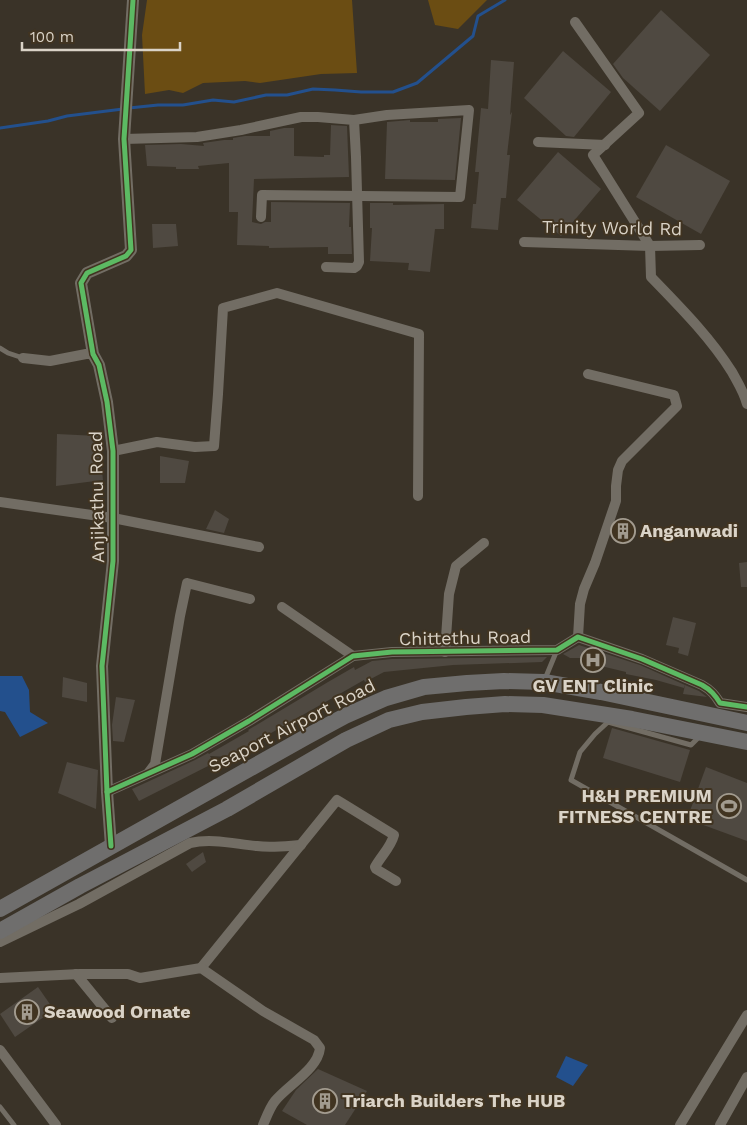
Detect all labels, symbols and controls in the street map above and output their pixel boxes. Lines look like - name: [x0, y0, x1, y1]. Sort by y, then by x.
- scale bar: [22, 20, 180, 52]
- text: 100 m: [30, 28, 74, 46]
- street label: Trinity World Rd: [542, 216, 682, 239]
- street label: Anjikathu Road: [85, 431, 108, 563]
- building icon: Anganwadi: [610, 518, 636, 544]
- place label: Anganwadi: [640, 520, 738, 541]
- street label: Chittethu Road: [399, 626, 531, 649]
- hospital icon: GV ENT Clinic: [580, 647, 606, 673]
- street label: Seaport Airport Road: [205, 674, 379, 777]
- place label: GV ENT Clinic: [532, 675, 654, 696]
- place label: H&H PREMIUM FITNESS CENTRE: [558, 785, 712, 827]
- sports icon: H&H PREMIUM FITNESS CENTRE: [716, 793, 742, 819]
- building icon: Seawood Ornate: [14, 999, 40, 1025]
- place label: Seawood Ornate: [44, 1001, 191, 1022]
- building icon: Triarch Builders The HUB: [312, 1088, 338, 1114]
- place label: Triarch Builders The HUB: [342, 1090, 565, 1111]

